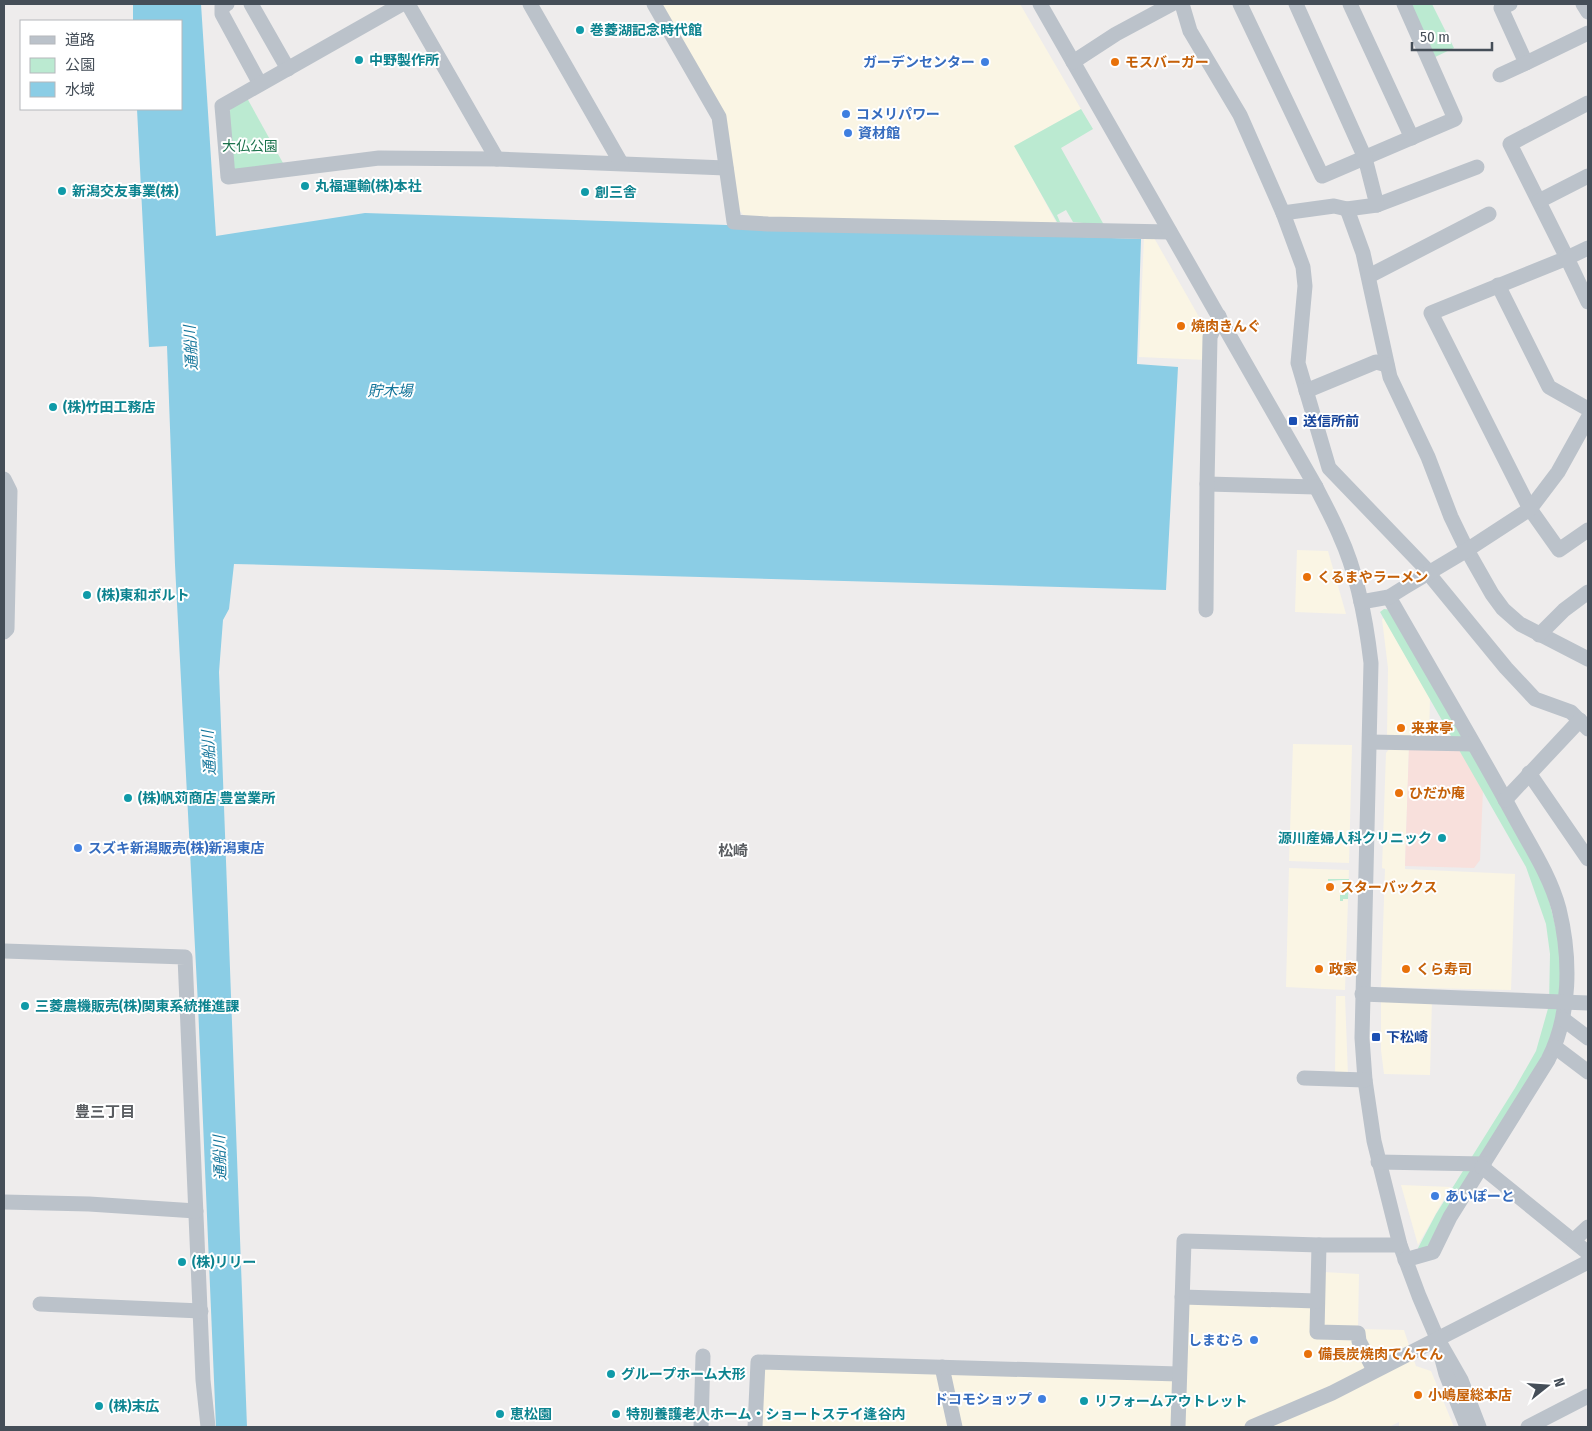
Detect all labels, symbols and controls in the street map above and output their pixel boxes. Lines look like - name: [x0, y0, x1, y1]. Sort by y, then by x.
- legend: [20, 20, 182, 110]
- scale bar: [1412, 20, 1492, 52]
- place label: 巻菱湖記念時代館: [590, 22, 702, 39]
- marker: 巻菱湖記念時代館: [574, 24, 586, 36]
- text: 50 m: [1420, 28, 1450, 46]
- text: 道路: [65, 31, 95, 49]
- place label: 中野製作所: [369, 52, 439, 69]
- marker: 中野製作所: [353, 54, 365, 66]
- place label: ガーデンセンター: [863, 54, 975, 71]
- place label: モスバーガー: [1125, 54, 1209, 71]
- text: 公園: [65, 56, 95, 74]
- marker: ガーデンセンター: [979, 56, 991, 68]
- marker: モスバーガー: [1109, 56, 1121, 68]
- text: 水域: [65, 81, 95, 99]
- place label: コメリパワー: [856, 106, 940, 123]
- marker: コメリパワー: [840, 108, 852, 120]
- place label: 資材館: [858, 125, 900, 142]
- marker: 資材館: [842, 127, 854, 139]
- park label: 大仏公園: [222, 138, 278, 155]
- place label: 丸福運輸(株)本社: [315, 178, 421, 195]
- marker: 丸福運輸(株)本社: [299, 180, 311, 192]
- place label: 新潟交友事業(株): [72, 183, 178, 200]
- place label: 創三舎: [595, 184, 637, 201]
- marker: 新潟交友事業(株): [56, 185, 68, 197]
- marker: 創三舎: [579, 186, 591, 198]
- place label: 焼肉きんぐ: [1191, 318, 1261, 335]
- marker: 焼肉きんぐ: [1175, 320, 1187, 332]
- water label: 通船川: [181, 323, 201, 371]
- water label: 貯木場: [367, 382, 414, 400]
- place label: (株)竹田工務店: [63, 399, 155, 416]
- marker: (株)竹田工務店: [47, 401, 59, 413]
- place label: 送信所前: [1303, 413, 1359, 430]
- marker: 送信所前: [1287, 415, 1299, 427]
- place label: くるまやラーメン: [1317, 569, 1428, 586]
- marker: くるまやラーメン: [1301, 571, 1313, 583]
- place label: (株)東和ボルト: [97, 587, 189, 604]
- marker: (株)東和ボルト: [81, 589, 93, 601]
- place label: 来来亭: [1411, 720, 1453, 737]
- marker: 来来亭: [1395, 722, 1407, 734]
- water label: 通船川: [199, 728, 219, 776]
- place label: ひだか庵: [1409, 785, 1465, 802]
- marker: ひだか庵: [1393, 787, 1405, 799]
- place label: (株)帆苅商店 豊営業所: [138, 790, 275, 807]
- marker: (株)帆苅商店 豊営業所: [122, 792, 134, 804]
- place label: 源川産婦人科クリニック: [1278, 830, 1432, 847]
- marker: 源川産婦人科クリニック: [1436, 832, 1448, 844]
- place label: スズキ新潟販売(株)新潟東店: [88, 840, 264, 857]
- marker: スズキ新潟販売(株)新潟東店: [72, 842, 84, 854]
- district label: 松崎: [718, 842, 748, 860]
- place label: スターバックス: [1340, 879, 1437, 896]
- marker: スターバックス: [1324, 881, 1336, 893]
- place label: 政家: [1329, 961, 1357, 978]
- place label: くら寿司: [1416, 961, 1472, 978]
- marker: 政家: [1313, 963, 1325, 975]
- marker: くら寿司: [1400, 963, 1412, 975]
- place label: 三菱農機販売(株)関東系統推進課: [35, 998, 239, 1015]
- marker: 三菱農機販売(株)関東系統推進課: [19, 1000, 31, 1012]
- place label: 下松崎: [1386, 1029, 1428, 1046]
- marker: 下松崎: [1370, 1031, 1382, 1043]
- district label: 豊三丁目: [75, 1103, 135, 1121]
- water label: 通船川: [210, 1133, 230, 1181]
- place label: あいぽーと: [1445, 1188, 1515, 1205]
- marker: あいぽーと: [1429, 1190, 1441, 1202]
- place label: (株)リリー: [192, 1254, 256, 1271]
- marker: (株)リリー: [176, 1256, 188, 1268]
- place label: しまむら: [1188, 1332, 1244, 1349]
- marker: しまむら: [1248, 1334, 1260, 1346]
- place label: 備長炭焼肉てんてん: [1318, 1346, 1443, 1363]
- marker: 備長炭焼肉てんてん: [1302, 1348, 1314, 1360]
- north arrow: [1522, 1361, 1572, 1411]
- place label: グループホーム大形: [621, 1366, 746, 1383]
- marker: グループホーム大形: [605, 1368, 617, 1380]
- text: N: [1550, 1376, 1568, 1389]
- place label: 小嶋屋総本店: [1428, 1387, 1512, 1404]
- marker: 小嶋屋総本店: [1412, 1389, 1424, 1401]
- place label: ドコモショップ: [934, 1391, 1032, 1408]
- marker: ドコモショップ: [1036, 1393, 1048, 1405]
- place label: リフォームアウトレット: [1094, 1393, 1248, 1410]
- marker: リフォームアウトレット: [1078, 1395, 1090, 1407]
- place label: (株)末広: [109, 1398, 159, 1415]
- marker: (株)末広: [93, 1400, 105, 1412]
- place label: 恵松園: [510, 1406, 552, 1423]
- place label: 特別養護老人ホーム・ショートステイ逢谷内: [626, 1406, 906, 1423]
- marker: 恵松園: [494, 1408, 506, 1420]
- marker: 特別養護老人ホーム・ショートステイ逢谷内: [610, 1408, 622, 1420]

